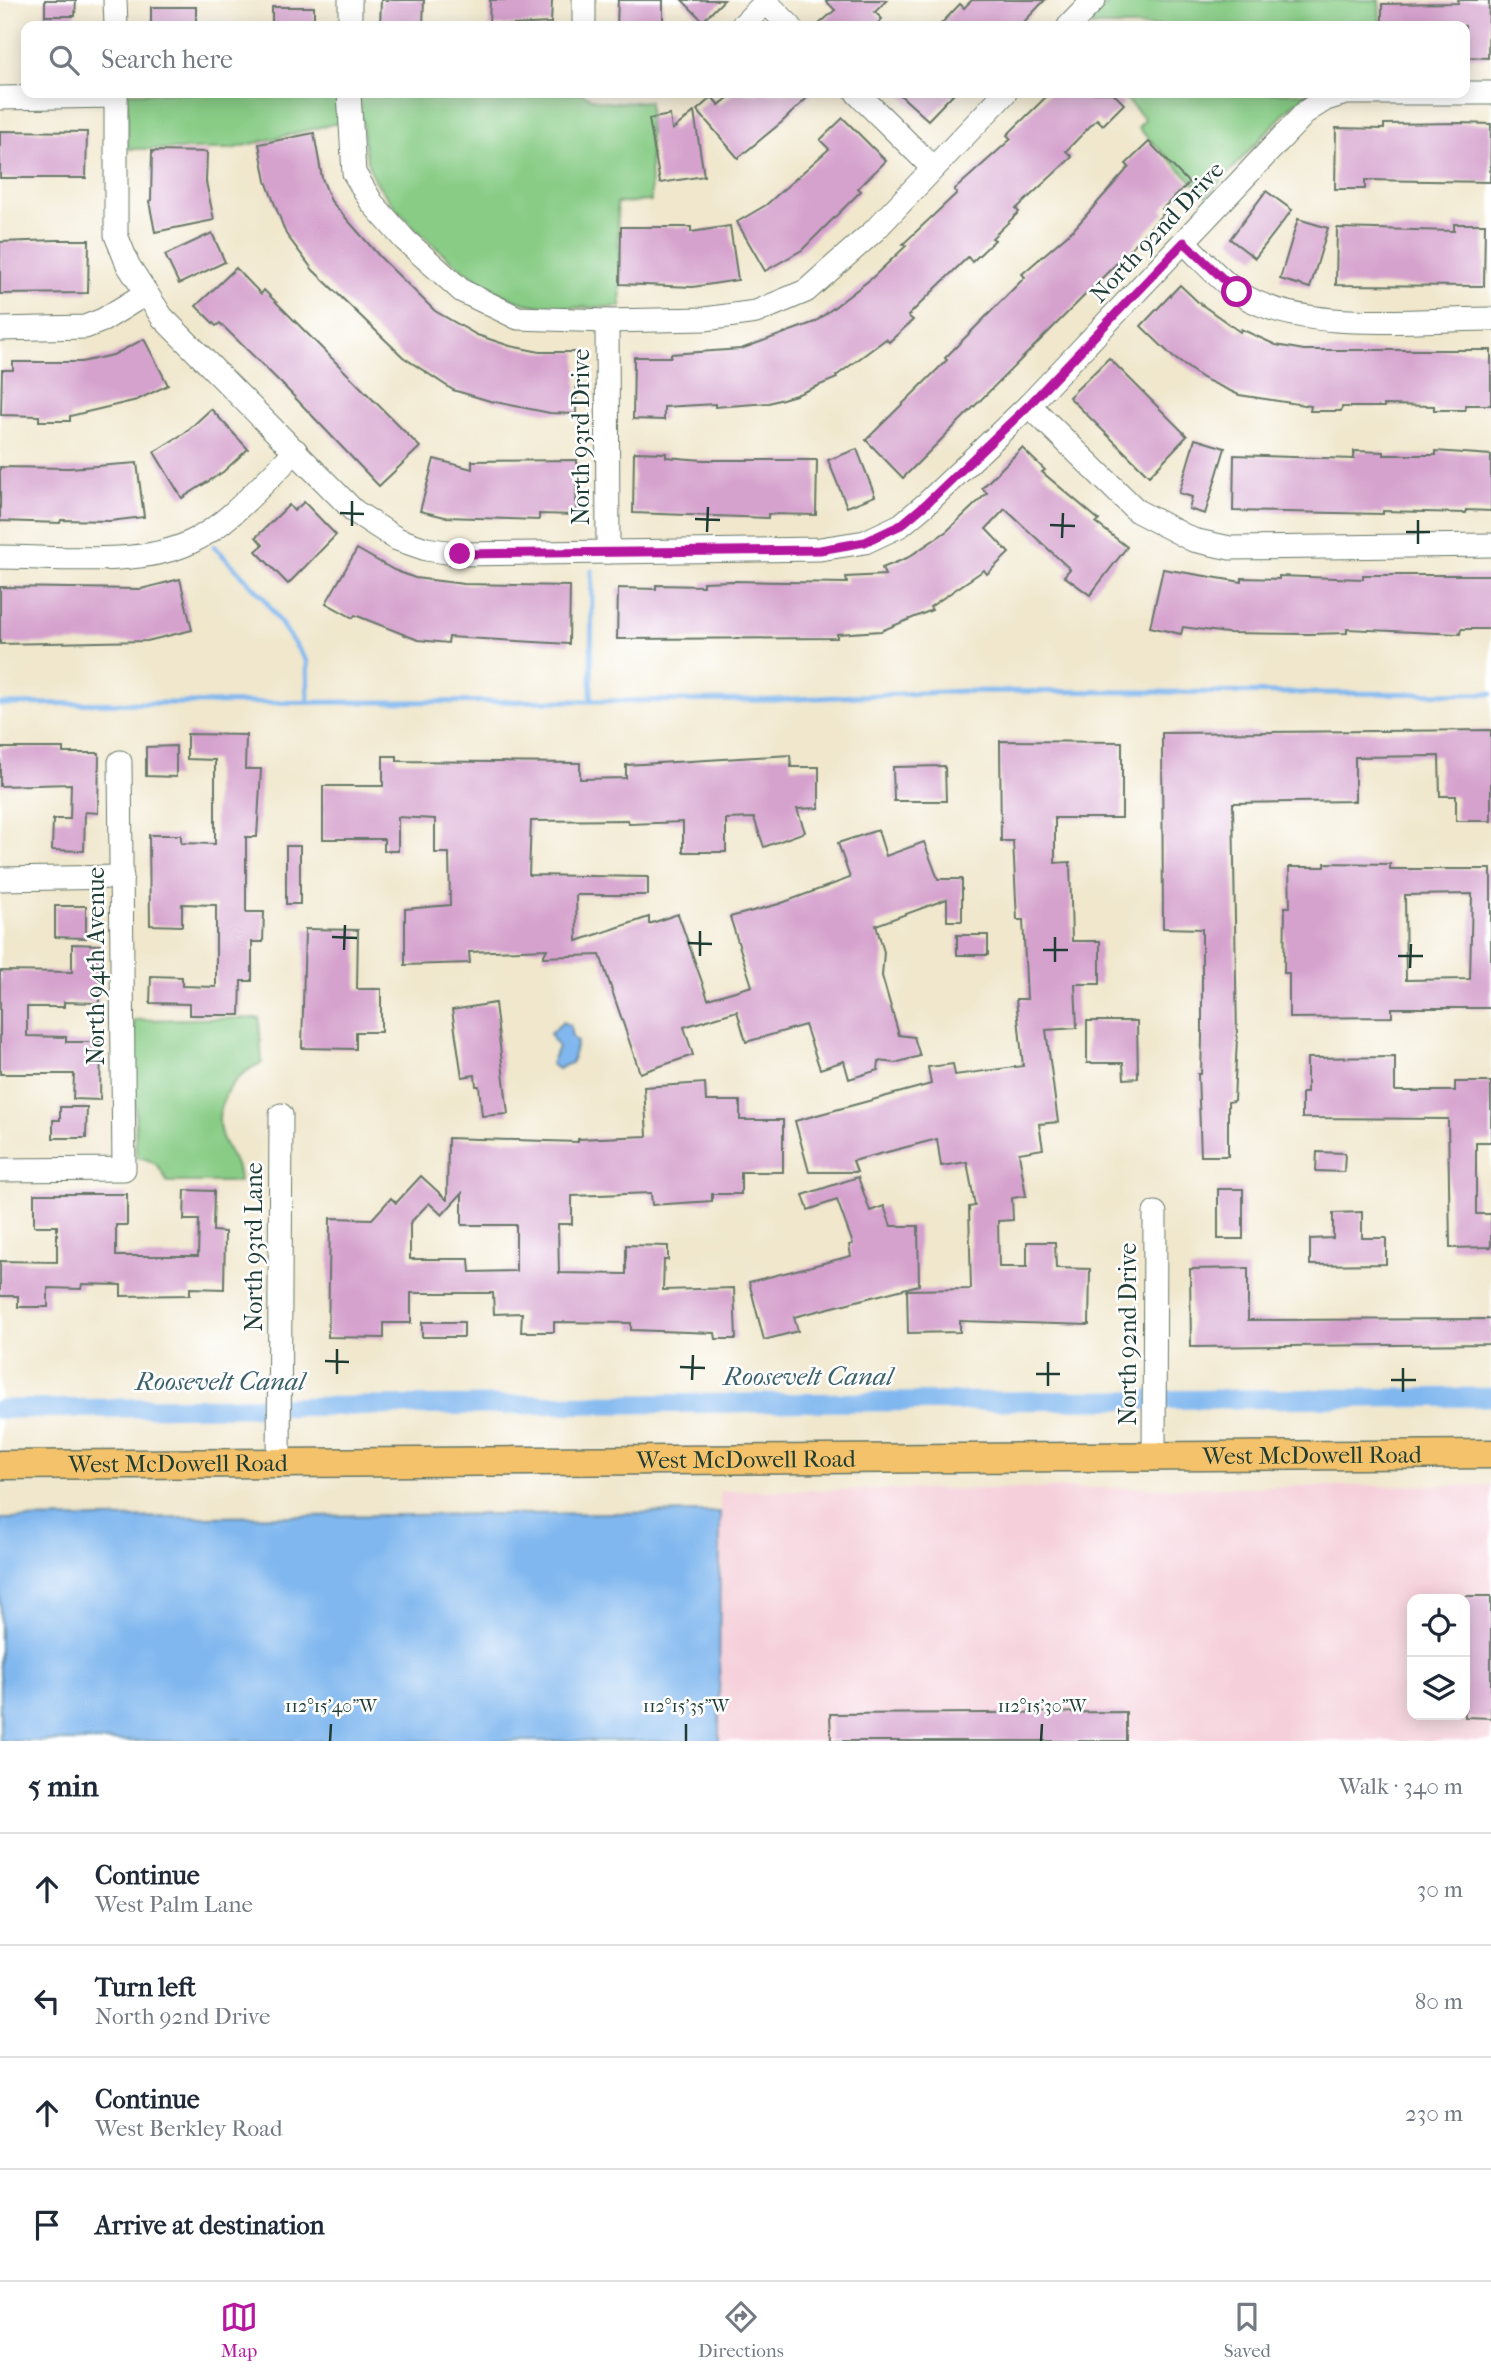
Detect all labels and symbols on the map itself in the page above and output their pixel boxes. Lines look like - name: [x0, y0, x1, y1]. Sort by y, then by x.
- street label: North 92nd Drive: [1084, 155, 1230, 308]
- route start: [1221, 276, 1252, 307]
- street label: North 93rd Drive: [567, 349, 595, 525]
- route end: [444, 538, 475, 569]
- street label: North 94th Avenue: [82, 867, 110, 1065]
- street label: North 93rd Lane: [240, 1162, 268, 1332]
- street label: North 92nd Drive: [1114, 1242, 1142, 1425]
- water label: Roosevelt Canal: [721, 1361, 895, 1392]
- water label: Roosevelt Canal: [133, 1366, 307, 1397]
- street label: West McDowell Road: [1201, 1441, 1423, 1470]
- street label: West McDowell Road: [635, 1445, 857, 1474]
- street label: West McDowell Road: [67, 1449, 289, 1479]
- text: 112°15'40"W: [285, 1696, 378, 1717]
- text: 112°15'35"W: [643, 1696, 731, 1717]
- text: 112°15'30"W: [998, 1696, 1088, 1717]

